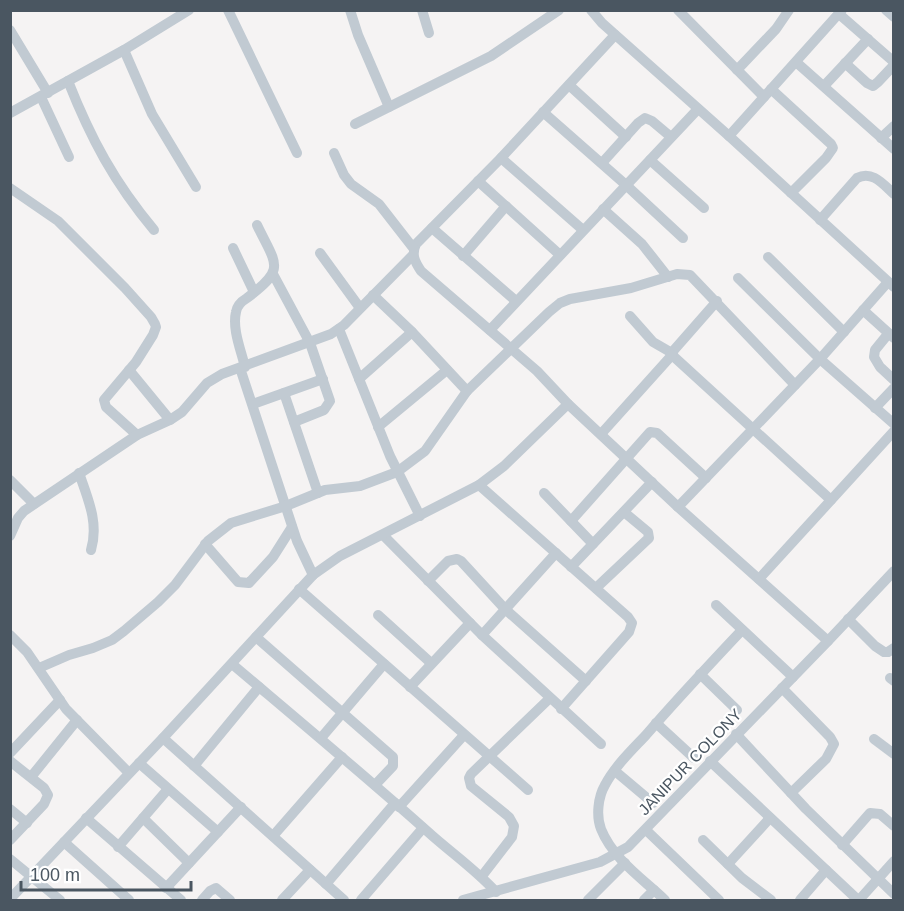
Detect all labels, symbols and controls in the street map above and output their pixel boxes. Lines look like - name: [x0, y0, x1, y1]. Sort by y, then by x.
- street label: JANIPUR COLONY: [635, 705, 745, 818]
- scale bar: [21, 854, 190, 892]
- text: 100 m: [30, 865, 80, 885]

